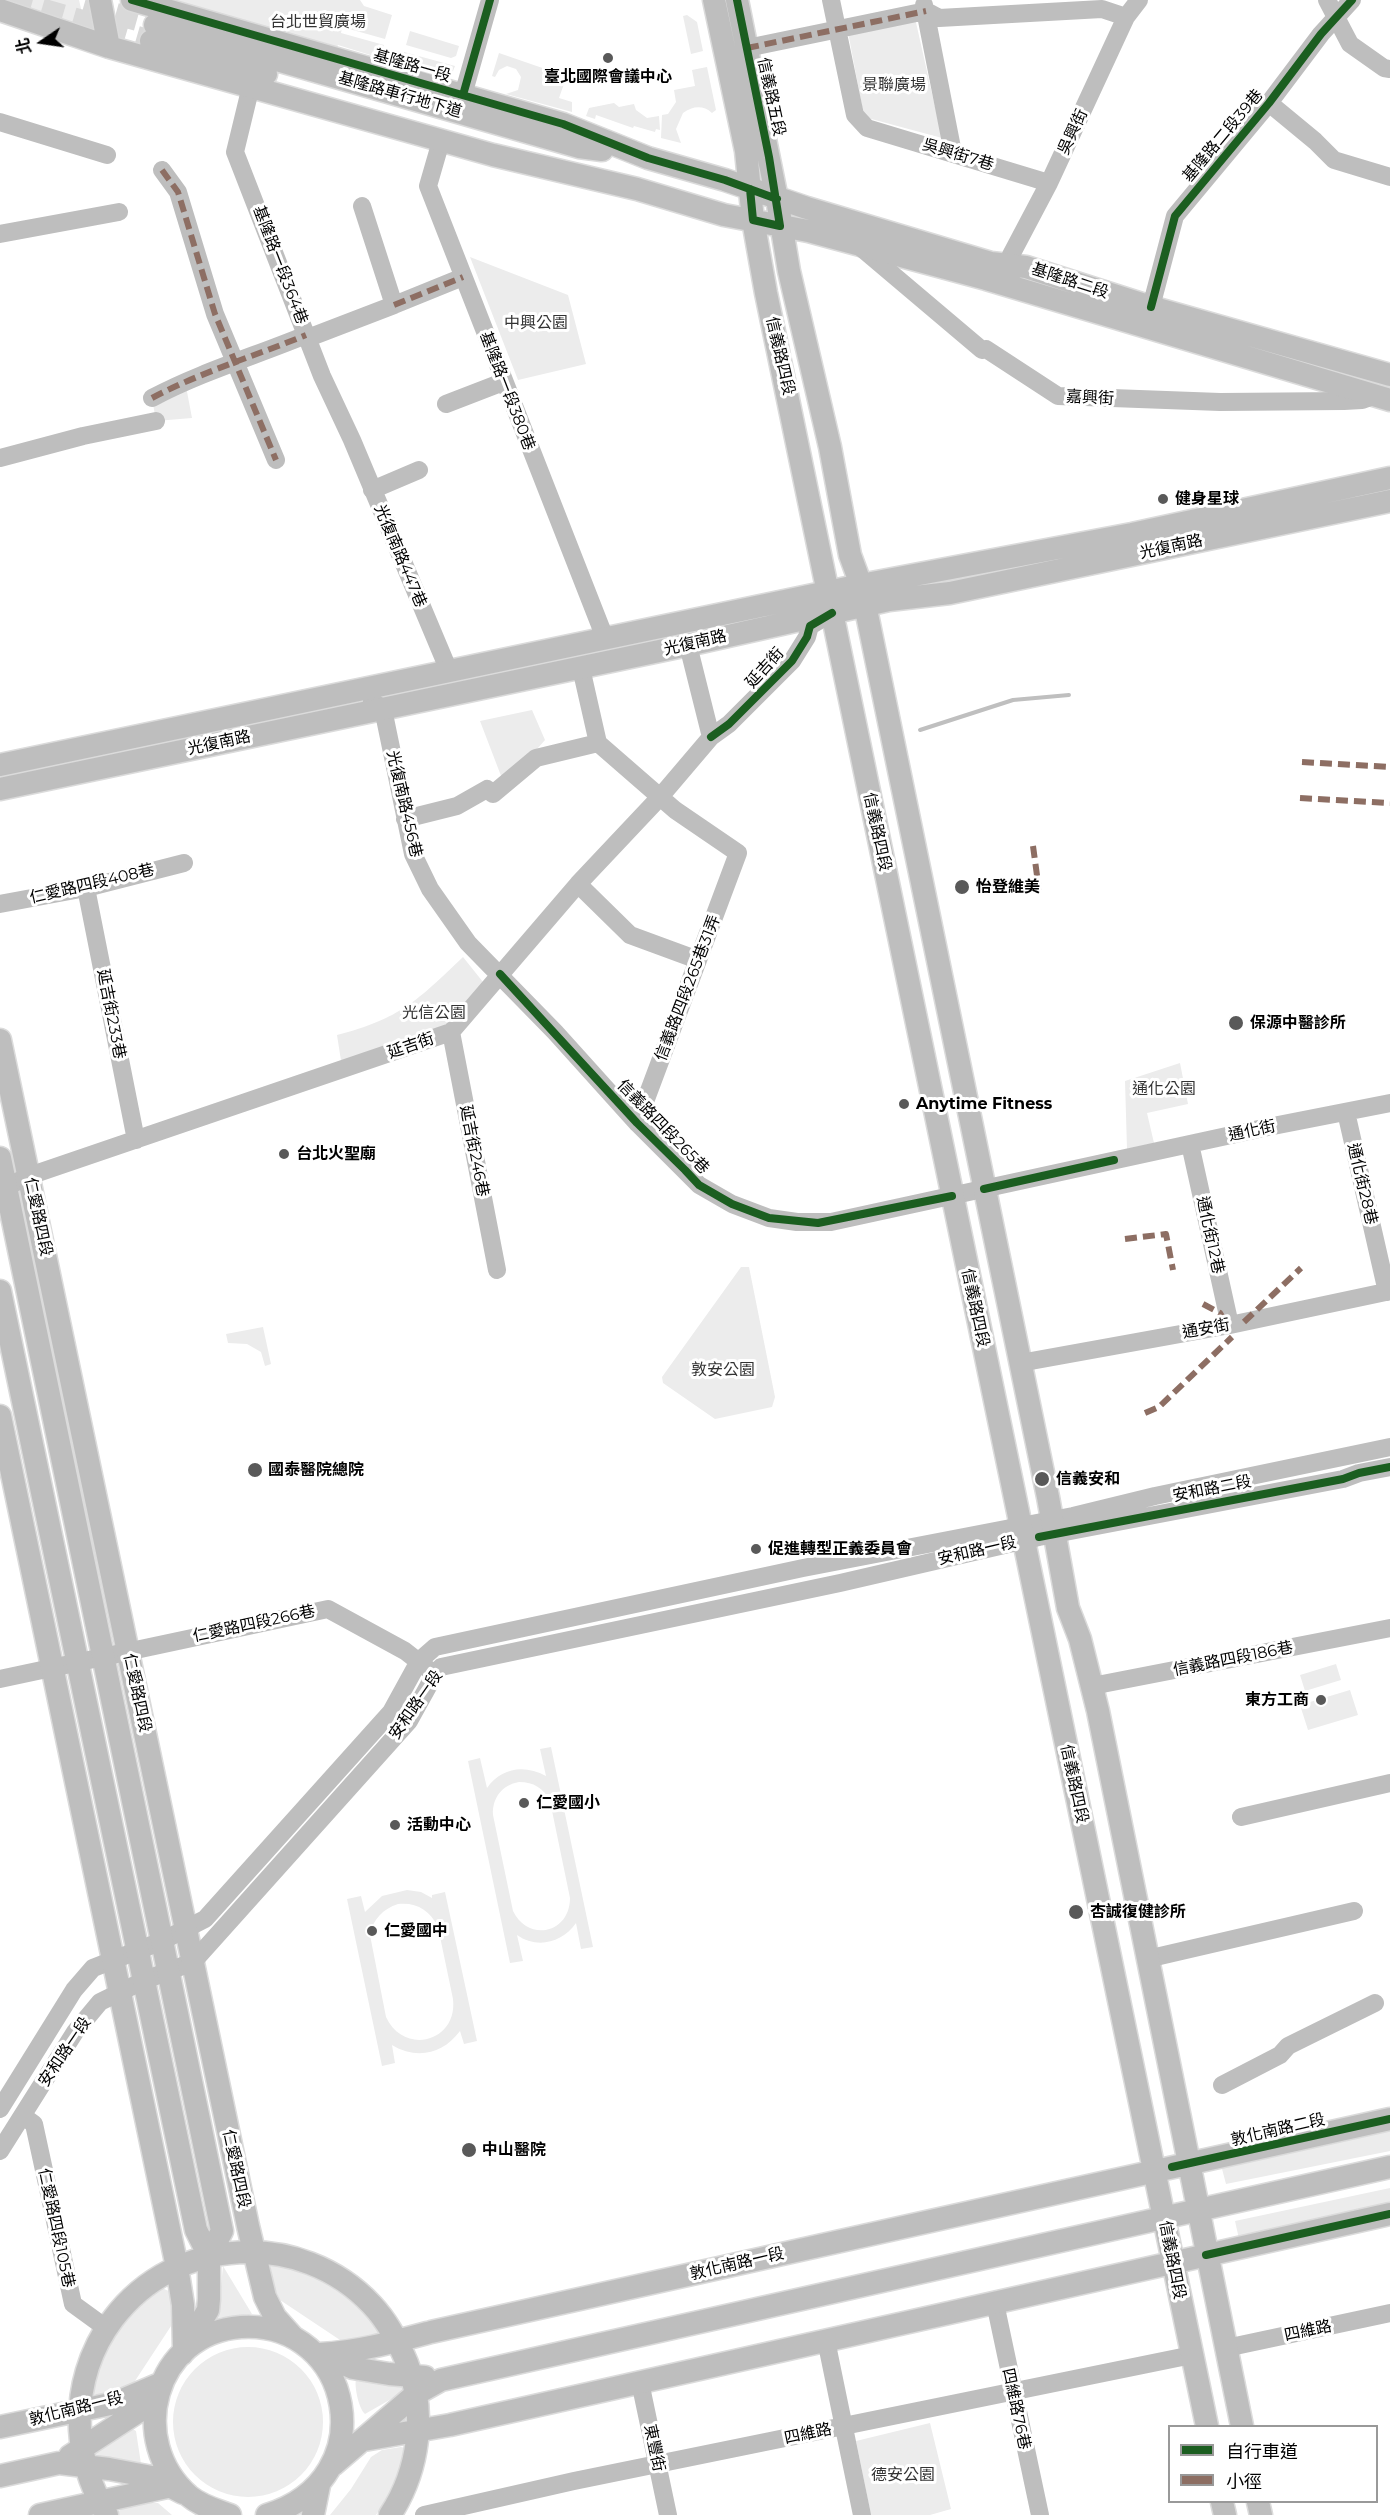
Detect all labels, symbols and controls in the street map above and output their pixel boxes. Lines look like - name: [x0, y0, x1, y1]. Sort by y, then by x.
- north arrow: [12, 12, 72, 72]
- park label: 台北世貿廣場: [270, 12, 366, 32]
- text: 北: [13, 36, 35, 56]
- street label: 基隆路一段: [371, 46, 453, 86]
- marker: 臺北國際會議中心: [601, 51, 615, 65]
- street label: 信義路五段: [753, 56, 789, 138]
- place label: 臺北國際會議中心: [544, 67, 672, 87]
- street label: 基隆路車行地下道: [336, 68, 464, 122]
- park label: 景聯廣場: [862, 75, 926, 95]
- street label: 基隆路二段39巷: [1179, 86, 1267, 186]
- street label: 吳興街: [1054, 106, 1092, 158]
- street label: 吳興街7巷: [920, 135, 996, 175]
- street label: 基隆路一段364巷: [249, 203, 311, 327]
- street label: 基隆路二段: [1029, 260, 1111, 302]
- park label: 中興公園: [504, 313, 568, 333]
- street label: 信義路四段: [762, 315, 798, 397]
- street label: 基隆路一段380巷: [475, 329, 539, 453]
- street label: 嘉興街: [1066, 387, 1114, 409]
- place label: 健身星球: [1175, 489, 1239, 509]
- marker: 健身星球: [1156, 492, 1170, 506]
- street label: 光復南路447巷: [370, 502, 430, 610]
- street label: 光復南路: [1138, 531, 1204, 563]
- street label: 光復南路: [662, 626, 728, 660]
- street label: 延吉街: [742, 644, 788, 692]
- street label: 光復南路: [186, 727, 252, 759]
- street label: 光復南路456巷: [382, 749, 426, 859]
- street label: 信義路四段: [859, 791, 895, 873]
- street label: 仁愛路四段408巷: [28, 860, 156, 908]
- place label: 怡登維美: [976, 877, 1040, 897]
- marker: 怡登維美: [953, 878, 971, 896]
- street label: 信義路四段265巷31弄: [651, 912, 725, 1064]
- street label: 延吉街233巷: [93, 967, 129, 1061]
- park label: 光信公園: [402, 1003, 466, 1023]
- place label: 保源中醫診所: [1250, 1013, 1346, 1033]
- marker: 保源中醫診所: [1227, 1014, 1245, 1032]
- street label: 延吉街: [385, 1029, 437, 1063]
- street label: 信義路四段265巷: [613, 1076, 713, 1178]
- park label: 通化公園: [1132, 1079, 1196, 1099]
- place label: Anytime Fitness: [916, 1094, 1052, 1114]
- marker: Anytime Fitness: [897, 1097, 911, 1111]
- street label: 延吉街246巷: [456, 1104, 492, 1198]
- street label: 通化街: [1227, 1117, 1277, 1145]
- street label: 通化街28巷: [1343, 1141, 1381, 1227]
- place label: 台北火聖廟: [296, 1144, 376, 1164]
- marker: 台北火聖廟: [277, 1147, 291, 1161]
- street label: 仁愛路四段: [20, 1176, 56, 1258]
- street label: 通化街12巷: [1192, 1194, 1228, 1276]
- street label: 信義路四段: [957, 1267, 993, 1349]
- street label: 通安街: [1181, 1315, 1231, 1343]
- park label: 敦安公園: [691, 1360, 755, 1380]
- place label: 國泰醫院總院: [268, 1460, 364, 1480]
- marker: 國泰醫院總院: [246, 1461, 264, 1479]
- place label: 信義安和: [1056, 1469, 1120, 1489]
- marker: 信義安和: [1033, 1470, 1051, 1488]
- street label: 安和路二段: [1171, 1472, 1253, 1506]
- street label: 安和路一段: [936, 1533, 1018, 1569]
- place label: 促進轉型正義委員會: [768, 1539, 912, 1559]
- marker: 促進轉型正義委員會: [749, 1542, 763, 1556]
- street label: 仁愛路四段266巷: [191, 1602, 317, 1646]
- street label: 信義路四段186巷: [1171, 1638, 1295, 1680]
- street label: 仁愛路四段: [119, 1652, 155, 1734]
- street label: 安和路一段: [385, 1667, 447, 1743]
- place label: 東方工商: [1245, 1690, 1309, 1710]
- marker: 東方工商: [1314, 1693, 1328, 1707]
- street label: 信義路四段: [1056, 1743, 1092, 1825]
- place label: 仁愛國小: [536, 1793, 600, 1813]
- marker: 仁愛國小: [517, 1796, 531, 1810]
- place label: 活動中心: [407, 1815, 471, 1835]
- marker: 活動中心: [388, 1818, 402, 1832]
- place label: 杏誠復健診所: [1090, 1902, 1186, 1922]
- marker: 杏誠復健診所: [1067, 1903, 1085, 1921]
- place label: 仁愛國中: [384, 1921, 448, 1941]
- marker: 仁愛國中: [365, 1924, 379, 1938]
- street label: 安和路一段: [35, 2013, 95, 2091]
- street label: 敦化南路二段: [1229, 2110, 1327, 2150]
- street label: 仁愛路四段: [218, 2128, 254, 2210]
- place label: 中山醫院: [482, 2140, 546, 2160]
- marker: 中山醫院: [460, 2141, 478, 2159]
- street label: 仁愛路四段105巷: [34, 2167, 78, 2289]
- street label: 信義路四段: [1155, 2219, 1189, 2301]
- street label: 敦化南路一段: [688, 2244, 786, 2284]
- street label: 四維路: [1283, 2317, 1333, 2345]
- street label: 四維路76巷: [998, 2366, 1034, 2452]
- street label: 敦化南路一段: [27, 2388, 125, 2430]
- street label: 四維路: [783, 2420, 833, 2448]
- street label: 東豐街: [640, 2423, 668, 2473]
- legend: [1168, 2425, 1378, 2503]
- text: 自行車道: [1226, 2441, 1298, 2463]
- park label: 德安公園: [871, 2465, 935, 2485]
- text: 小徑: [1226, 2471, 1262, 2493]

